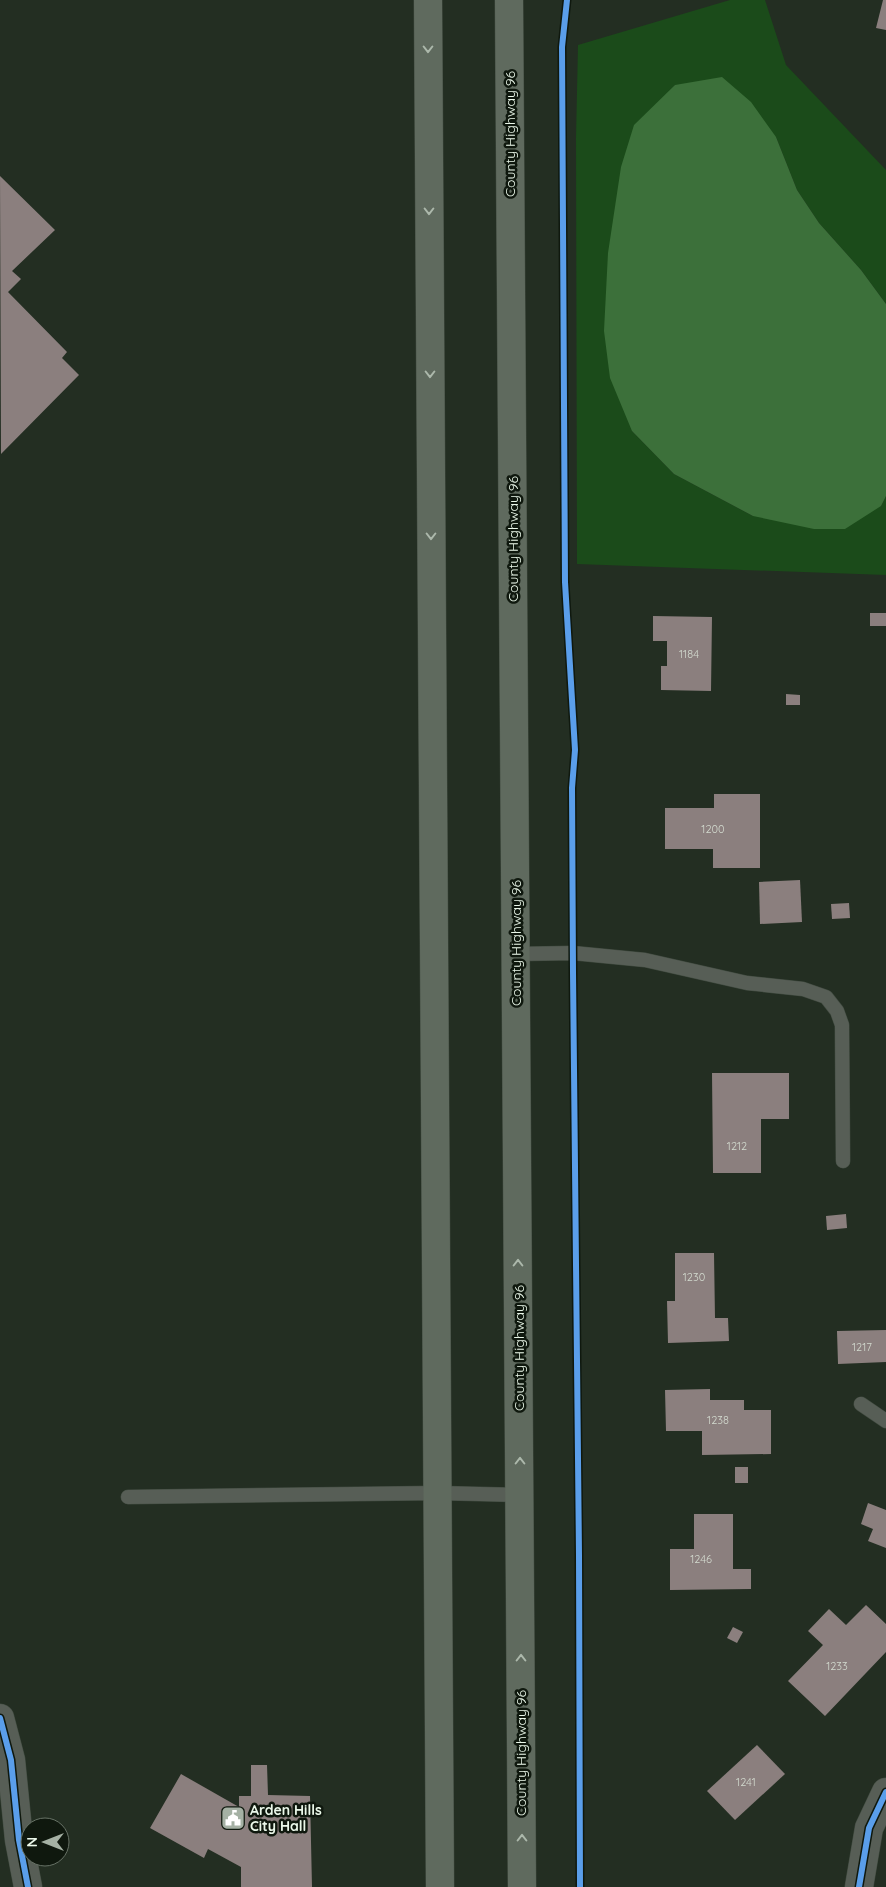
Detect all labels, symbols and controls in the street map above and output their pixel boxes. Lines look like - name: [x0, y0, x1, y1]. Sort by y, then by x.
- one-way arrow: [423, 45, 433, 53]
- street label: County Highway 96: [501, 70, 519, 197]
- one-way arrow: [424, 208, 434, 215]
- one-way arrow: [425, 370, 435, 378]
- street label: County Highway 96: [504, 475, 522, 602]
- one-way arrow: [426, 532, 436, 540]
- house number: 1184: [679, 647, 699, 661]
- house number: 1200: [701, 822, 725, 836]
- street label: County Highway 96: [507, 879, 525, 1006]
- house number: 1212: [727, 1139, 747, 1153]
- one-way arrow: [513, 1259, 523, 1267]
- house number: 1230: [683, 1270, 705, 1284]
- street label: County Highway 96: [510, 1284, 528, 1411]
- house number: 1217: [852, 1340, 872, 1354]
- house number: 1238: [707, 1413, 729, 1427]
- one-way arrow: [515, 1457, 525, 1464]
- house number: 1246: [690, 1552, 712, 1566]
- one-way arrow: [516, 1654, 526, 1662]
- house number: 1233: [826, 1659, 848, 1673]
- street label: County Highway 96: [512, 1689, 530, 1816]
- house number: 1241: [736, 1775, 756, 1789]
- place label: Arden Hills City Hall: [250, 1801, 322, 1835]
- public building icon: Arden Hills City Hall: [220, 1805, 246, 1831]
- north arrow: [20, 1817, 70, 1867]
- one-way arrow: [517, 1834, 527, 1842]
- text: N: [23, 1837, 41, 1847]

